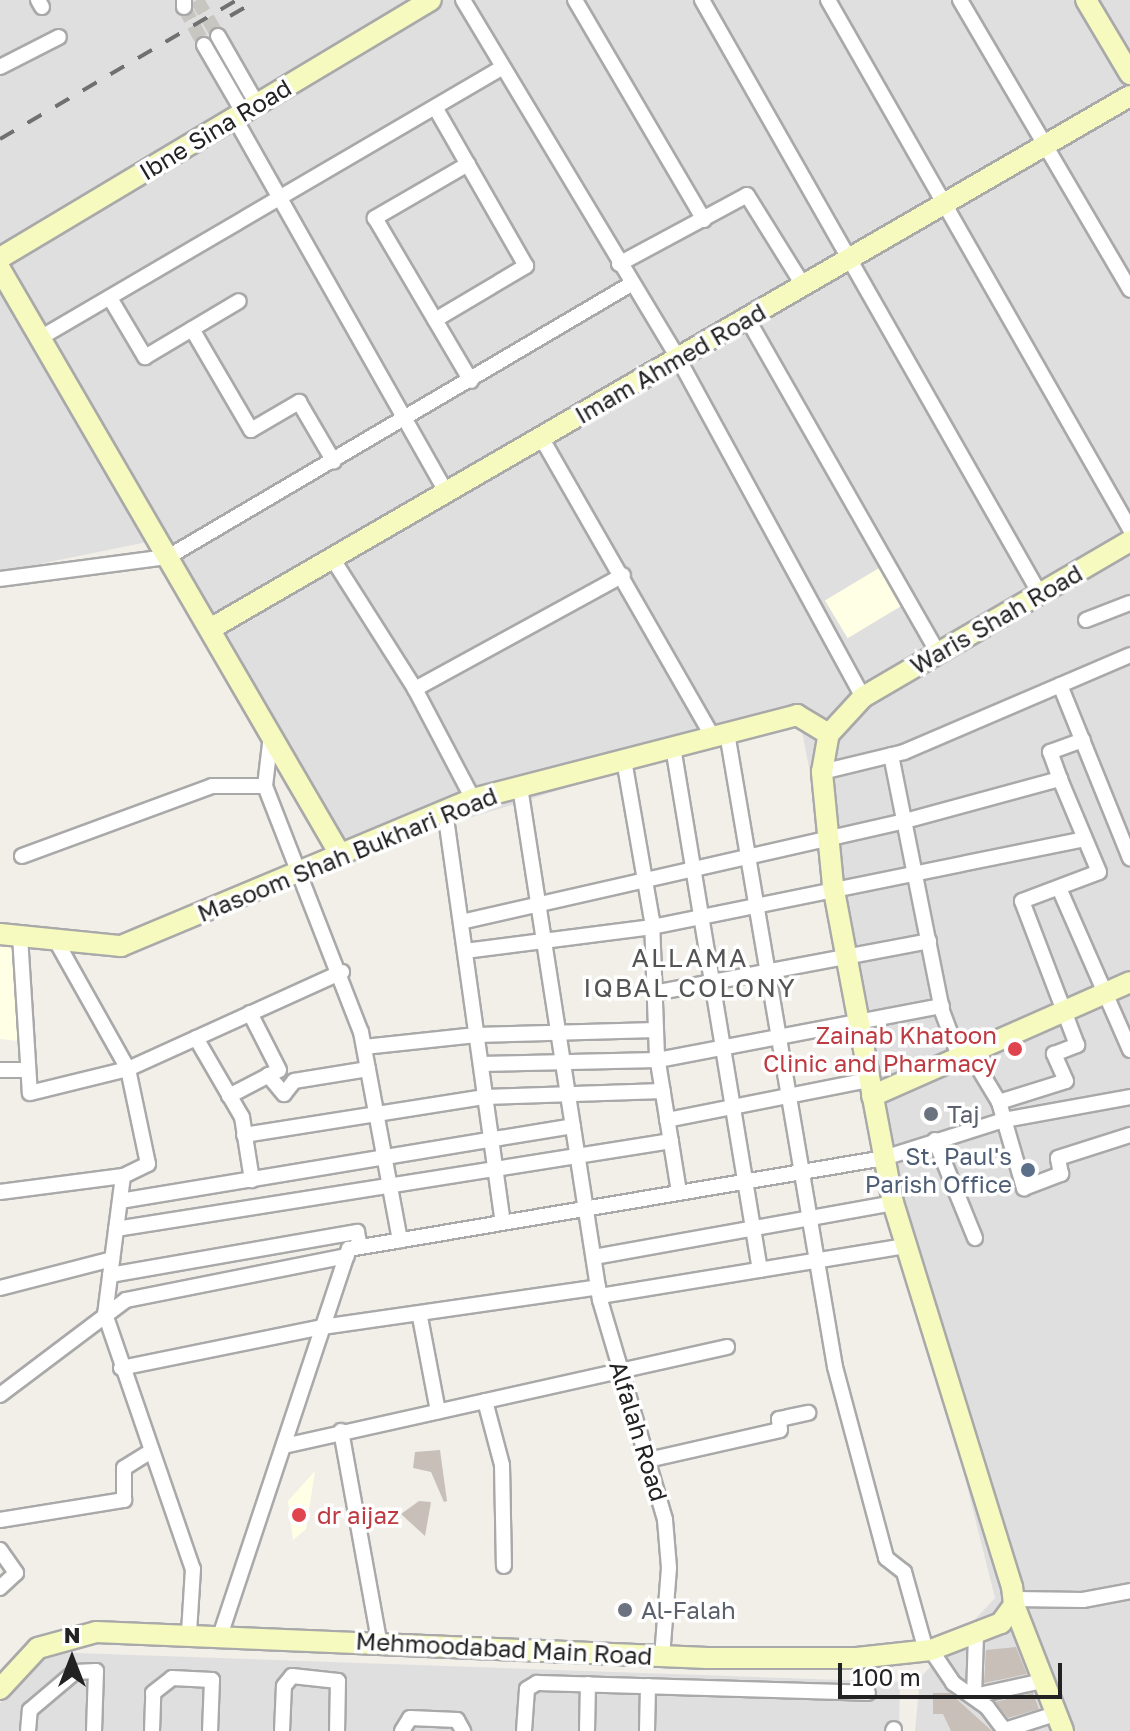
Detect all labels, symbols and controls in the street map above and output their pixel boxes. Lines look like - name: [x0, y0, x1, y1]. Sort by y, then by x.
- street label: Ibne Sina Road: [134, 72, 296, 186]
- street label: Imam Ahmed Road: [570, 297, 770, 429]
- street label: Waris Shah Road: [905, 558, 1087, 680]
- street label: Masoom Shah Bukhari Road: [193, 781, 501, 927]
- district label: ALLAMA IQBAL COLONY: [583, 942, 797, 1004]
- place label: Zainab Khatoon Clinic and Pharmacy: [763, 1021, 997, 1077]
- marker: Zainab Khatoon Clinic and Pharmacy: [1004, 1038, 1026, 1060]
- place label: Taj: [947, 1100, 980, 1128]
- marker: Taj: [922, 1105, 940, 1123]
- place label: St. Paul's Parish Office: [865, 1142, 1012, 1198]
- marker: St. Paul's Parish Office: [1019, 1161, 1037, 1179]
- street label: Alfalah Road: [604, 1357, 674, 1505]
- place label: dr aijaz: [317, 1501, 399, 1529]
- marker: dr aijaz: [288, 1504, 310, 1526]
- place label: Al-Falah: [641, 1596, 736, 1624]
- marker: Al-Falah: [616, 1601, 634, 1619]
- north arrow: [32, 1619, 112, 1699]
- text: N: [64, 1621, 80, 1648]
- street label: Mehmoodabad Main Road: [355, 1626, 653, 1670]
- scale bar: [842, 1647, 1066, 1697]
- text: 100 m: [852, 1662, 921, 1691]

